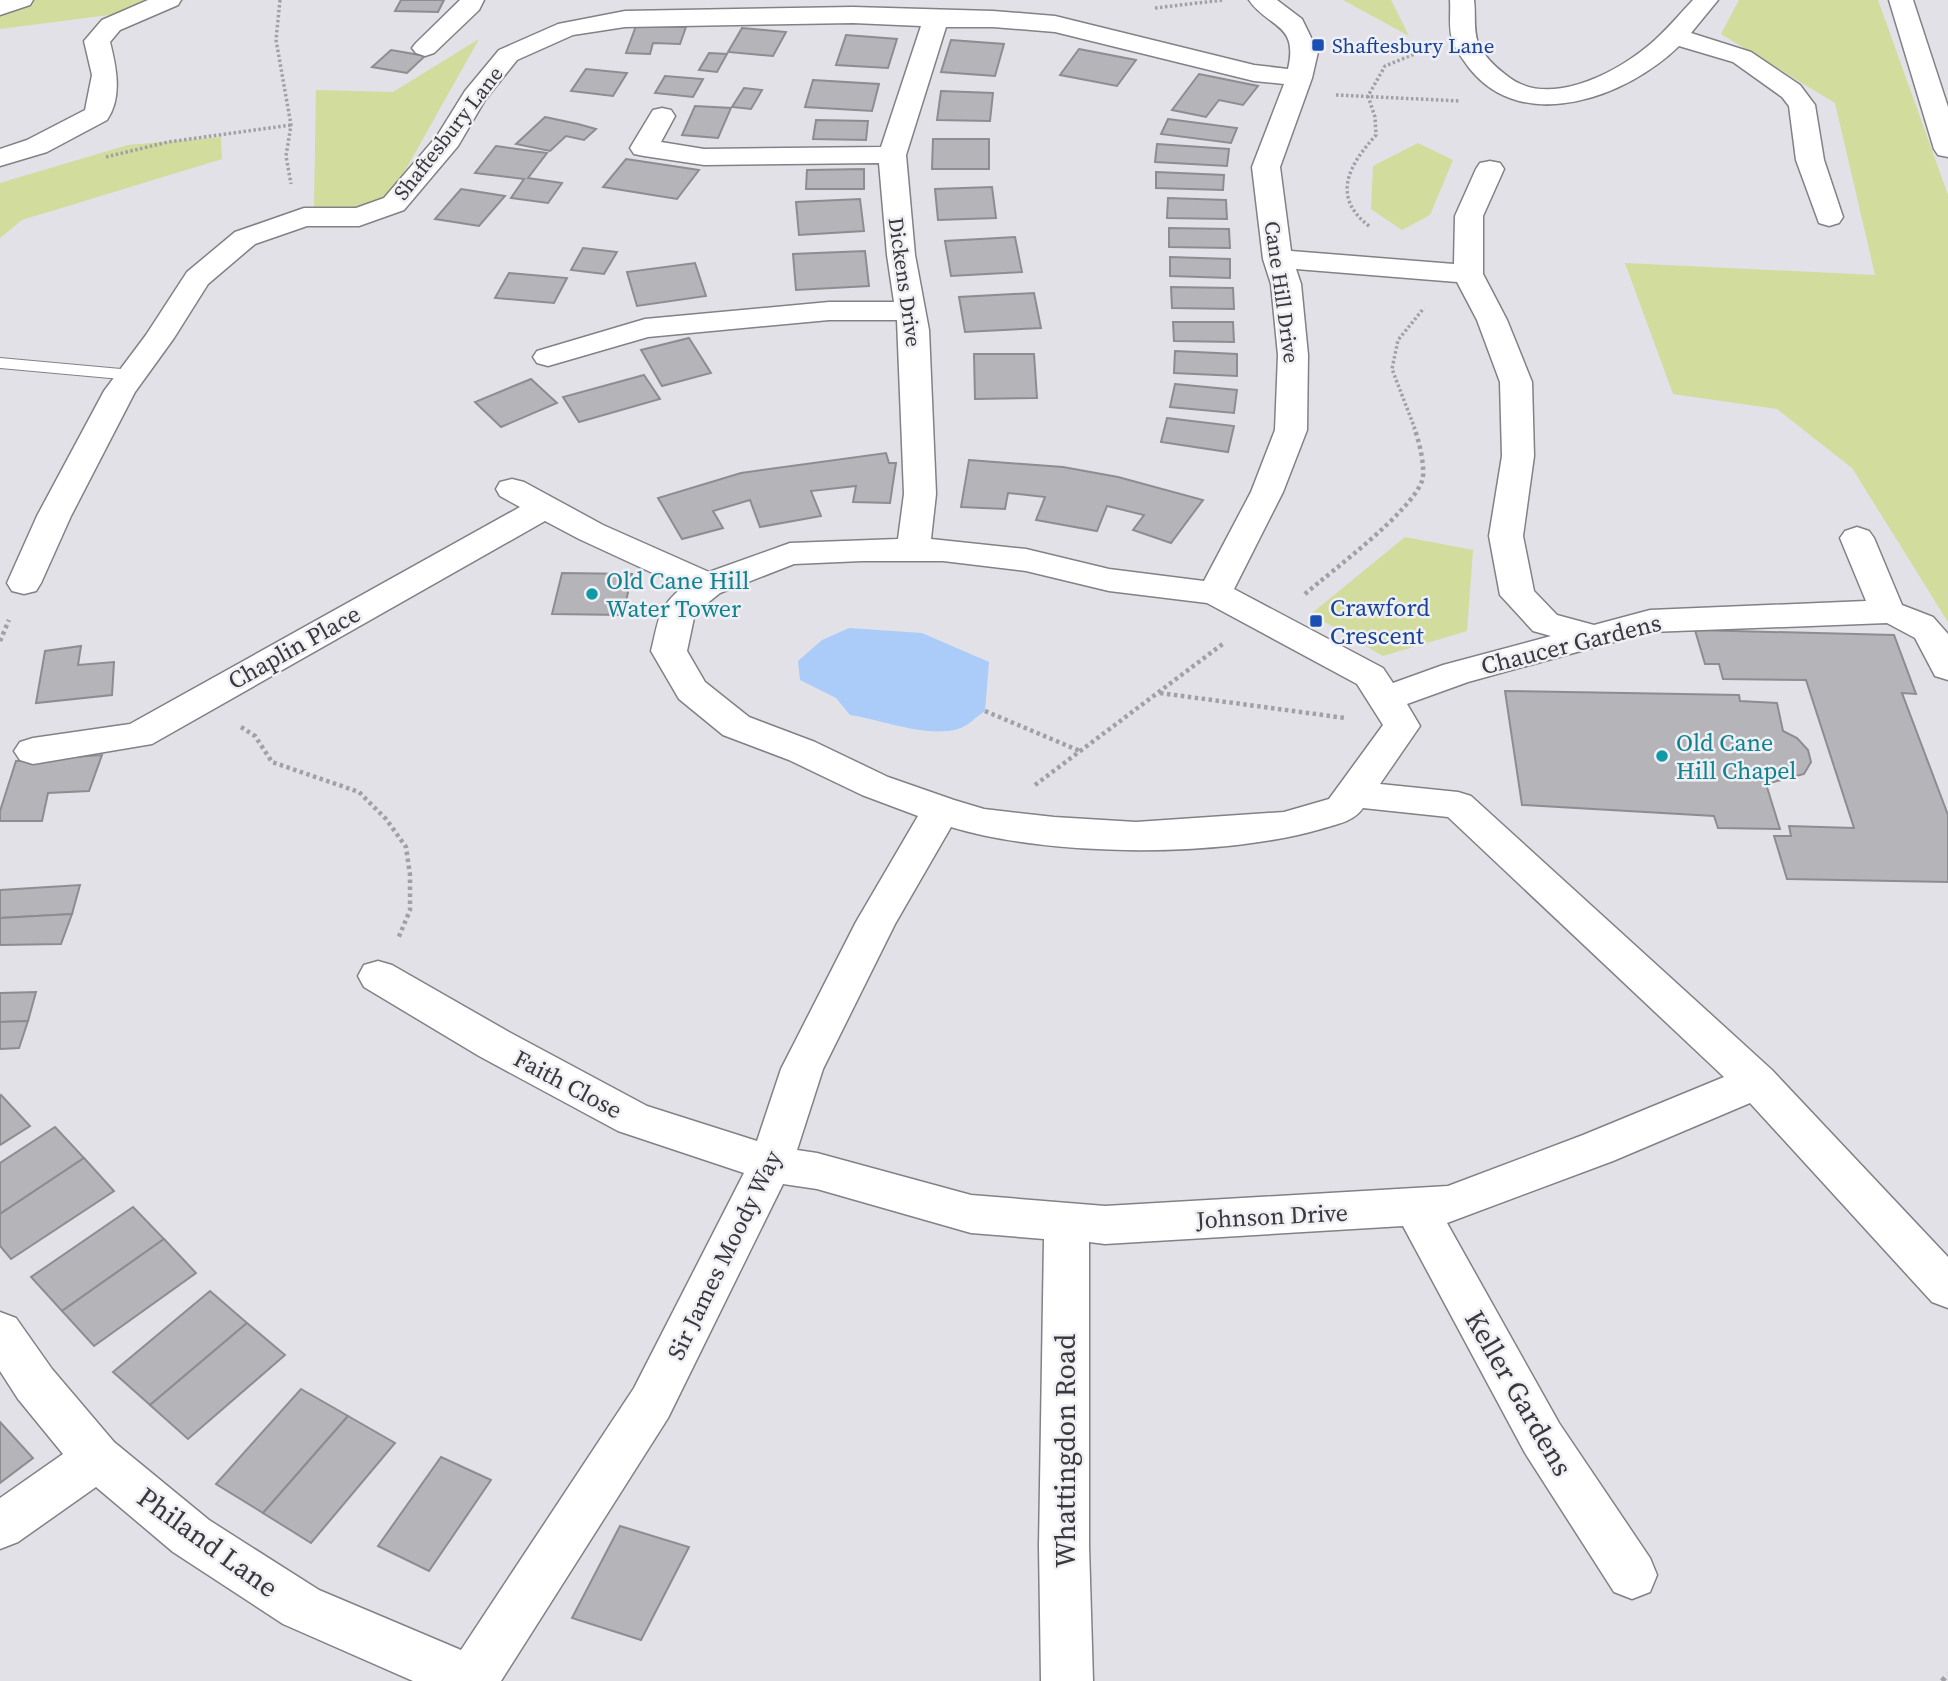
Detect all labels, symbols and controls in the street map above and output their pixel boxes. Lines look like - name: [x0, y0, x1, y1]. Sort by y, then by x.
- place label: Shaftesbury Lane: [1332, 31, 1494, 60]
- marker: Shaftesbury Lane: [1310, 37, 1326, 53]
- street label: Shaftesbury Lane: [387, 60, 509, 206]
- street label: Dickens Drive: [882, 215, 928, 349]
- street label: Cane Hill Drive: [1258, 219, 1306, 365]
- place label: Old Cane Hill Water Tower: [606, 564, 749, 625]
- marker: Old Cane Hill Water Tower: [584, 586, 600, 602]
- place label: Crawford Crescent: [1330, 591, 1430, 652]
- street label: Chaplin Place: [222, 597, 366, 697]
- street label: Chaucer Gardens: [1478, 606, 1664, 682]
- marker: Crawford Crescent: [1308, 613, 1324, 629]
- place label: Old Cane Hill Chapel: [1676, 726, 1796, 787]
- marker: Old Cane Hill Chapel: [1654, 748, 1670, 764]
- street label: Faith Close: [508, 1042, 628, 1126]
- street label: Sir James Moody Way: [659, 1144, 789, 1365]
- street label: Johnson Drive: [1194, 1196, 1349, 1237]
- street label: Keller Gardens: [1456, 1303, 1582, 1483]
- street label: Whattingdon Road: [1046, 1334, 1084, 1568]
- street label: Philand Lane: [130, 1478, 286, 1606]

